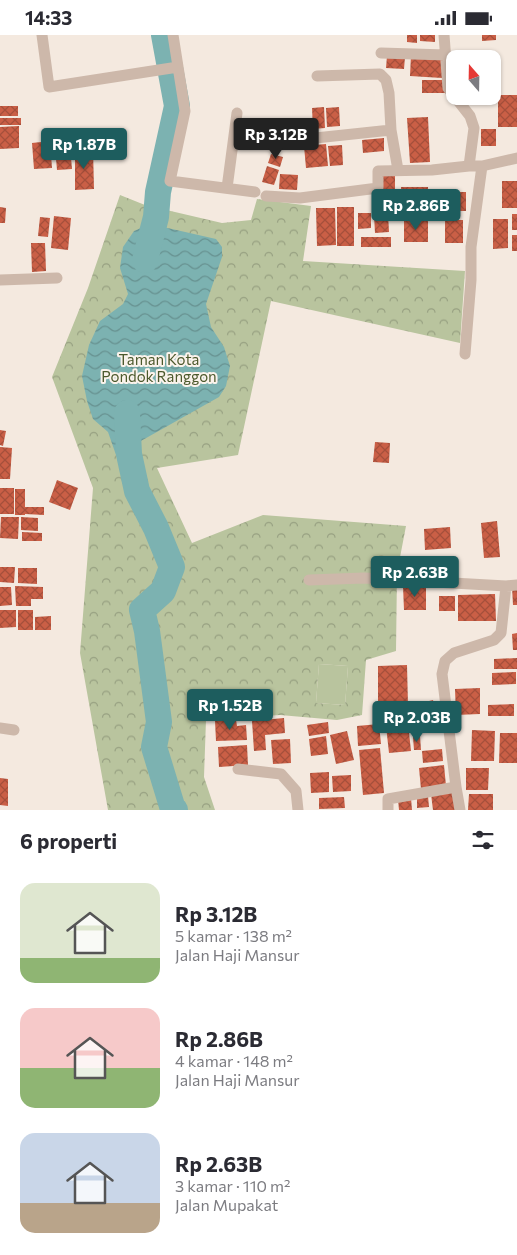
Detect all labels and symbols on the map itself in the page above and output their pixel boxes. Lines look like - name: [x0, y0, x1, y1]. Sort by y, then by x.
- north arrow: [446, 50, 501, 105]
- pin: Rp 3.12B: [224, 117, 328, 160]
- pin: Rp 1.87B: [32, 127, 136, 170]
- pin: Rp 2.86B: [364, 189, 468, 231]
- park label: Taman Kota Pondok Ranggon: [101, 350, 217, 385]
- pin: Rp 2.63B: [363, 555, 467, 598]
- pin: Rp 1.52B: [178, 689, 282, 731]
- pin: Rp 2.03B: [365, 701, 469, 743]

